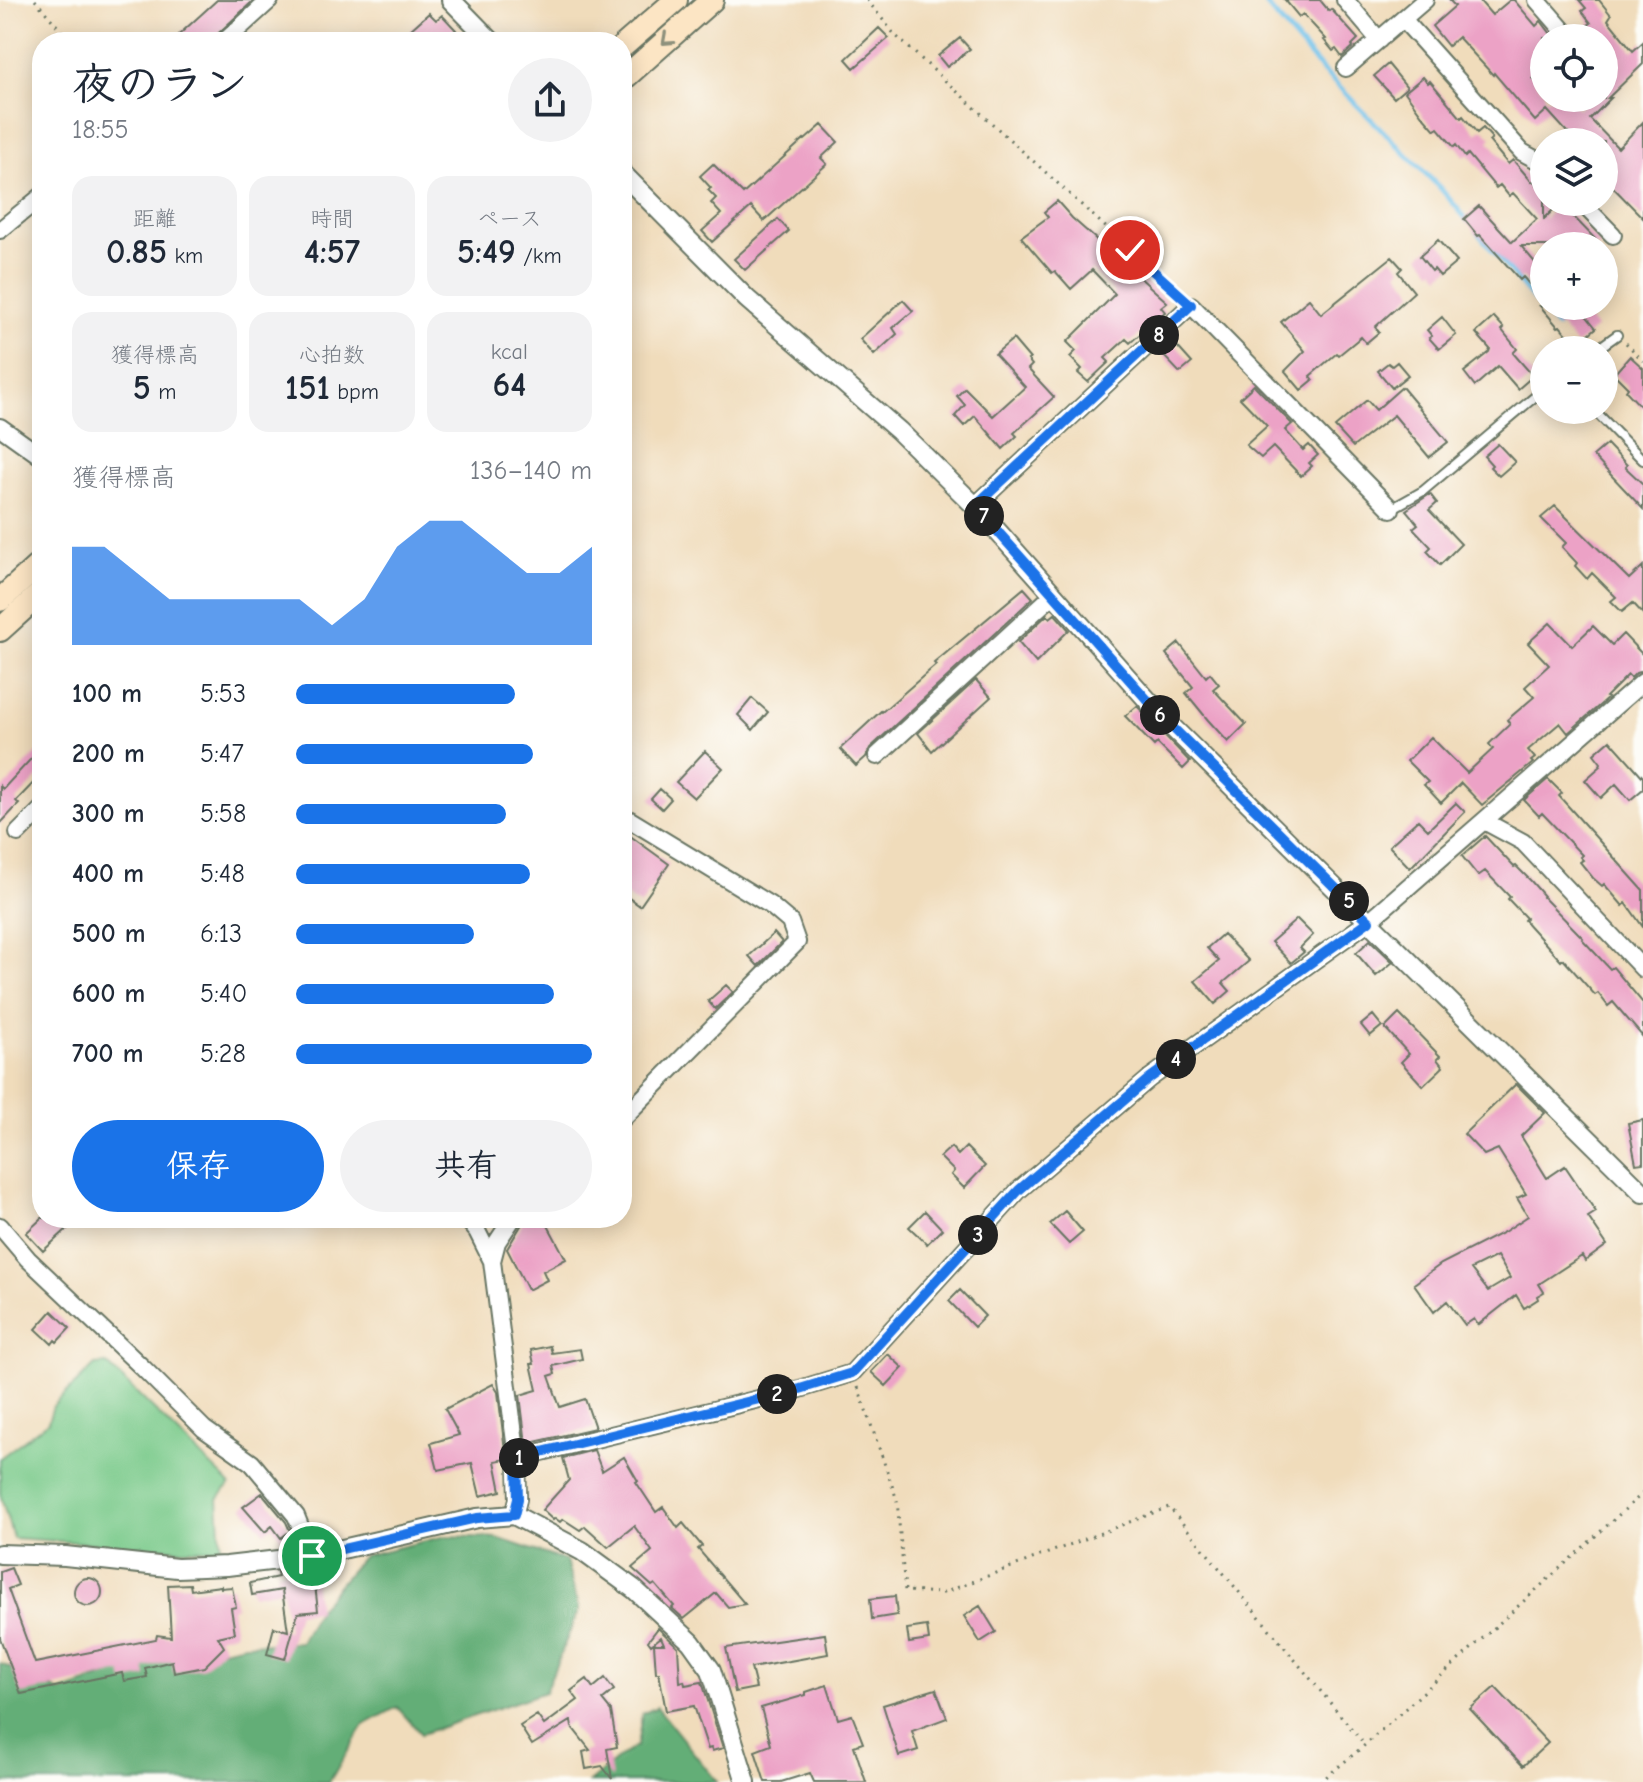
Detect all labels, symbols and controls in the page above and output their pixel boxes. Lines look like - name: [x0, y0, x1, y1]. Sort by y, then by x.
- map controls: [1530, 24, 1618, 424]
- button: locate: [1530, 24, 1618, 112]
- one-way arrow: [661, 30, 676, 45]
- button: share: [508, 58, 592, 142]
- text: 夜のラン: [72, 59, 248, 110]
- text: 18:55: [72, 115, 129, 145]
- button: layers: [1530, 128, 1618, 216]
- text: 距離: [133, 206, 177, 232]
- text: 時間: [310, 206, 354, 232]
- text: ペース: [477, 206, 542, 232]
- pin: [1096, 216, 1164, 284]
- icon: check: [1108, 228, 1152, 272]
- text: 0.85: [106, 232, 167, 272]
- text: 4:57: [304, 232, 360, 272]
- text: 5:49: [457, 232, 516, 272]
- button: +: [1530, 232, 1618, 320]
- text: km: [167, 243, 203, 269]
- text: /km: [516, 243, 562, 269]
- pin: 8: [1139, 315, 1179, 355]
- text: 8: [1153, 322, 1165, 348]
- button: −: [1530, 336, 1618, 424]
- text: kcal: [491, 339, 528, 365]
- text: 獲得標高: [111, 342, 199, 368]
- text: 心拍数: [299, 342, 365, 368]
- text: 64: [492, 365, 526, 405]
- text: 5: [133, 368, 151, 408]
- text: 151: [285, 368, 330, 408]
- text: m: [151, 379, 176, 405]
- text: bpm: [330, 379, 379, 405]
- text: 136–140 m: [470, 456, 592, 486]
- text: 獲得標高: [72, 463, 176, 493]
- pin: 7: [964, 496, 1004, 536]
- text: 7: [979, 503, 989, 529]
- text: 100 m: [72, 679, 142, 709]
- text: 5:53: [200, 679, 246, 709]
- pin: 6: [1140, 695, 1180, 735]
- text: 6: [1154, 702, 1166, 728]
- text: 200 m: [72, 739, 145, 769]
- text: 5:47: [200, 739, 244, 769]
- text: 300 m: [72, 799, 145, 829]
- text: 5:58: [200, 799, 246, 829]
- text: 400 m: [72, 859, 144, 889]
- text: 5:48: [200, 859, 245, 889]
- pin: 5: [1329, 881, 1369, 921]
- text: 5: [1343, 888, 1355, 914]
- text: 500 m: [72, 919, 146, 949]
- text: 6:13: [200, 919, 242, 949]
- text: 600 m: [72, 979, 145, 1009]
- text: 5:40: [200, 979, 247, 1009]
- text: 700 m: [72, 1039, 143, 1069]
- text: 5:28: [200, 1039, 246, 1069]
- pin: 4: [1156, 1039, 1196, 1079]
- text: 4: [1171, 1046, 1181, 1072]
- button: 保存: [72, 1120, 324, 1212]
- button: 共有: [340, 1120, 592, 1212]
- pin: 3: [958, 1215, 998, 1255]
- text: 3: [973, 1222, 983, 1248]
- pin: 2: [757, 1374, 797, 1414]
- text: 2: [772, 1381, 782, 1407]
- pin: 1: [499, 1438, 539, 1478]
- text: 1: [515, 1445, 523, 1471]
- pin: [278, 1522, 346, 1590]
- icon: arrive: [290, 1534, 334, 1578]

